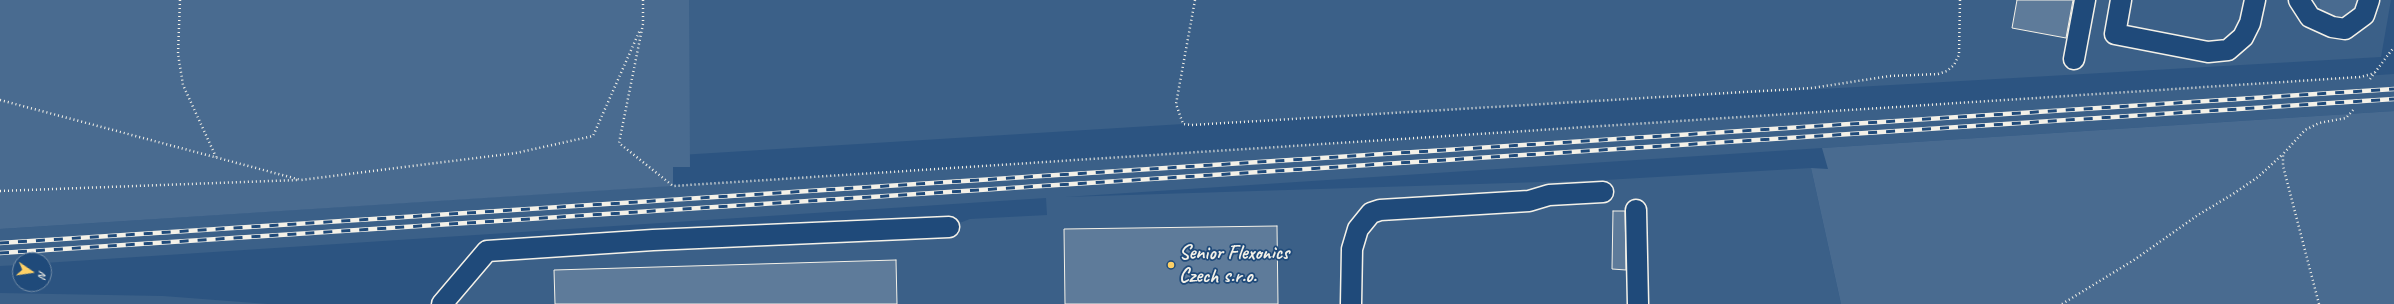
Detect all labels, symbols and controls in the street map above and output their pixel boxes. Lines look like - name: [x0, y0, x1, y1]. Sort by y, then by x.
- place label: Senior Flexonics Czech s.r.o.: [1179, 242, 1289, 289]
- north arrow: [12, 252, 52, 292]
- marker: Senior Flexonics Czech s.r.o.: [1166, 260, 1176, 270]
- text: N: [35, 270, 50, 279]

